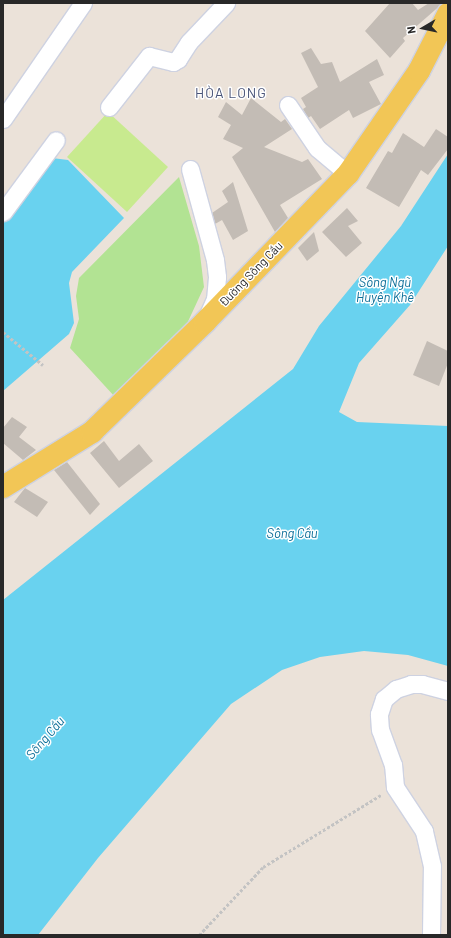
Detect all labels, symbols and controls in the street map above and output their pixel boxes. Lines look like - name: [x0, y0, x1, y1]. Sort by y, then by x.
- north arrow: [403, 8, 443, 48]
- text: N: [404, 25, 418, 35]
- district label: HÒA LONG: [195, 85, 267, 101]
- street label: Đường Sông Cầu: [216, 239, 286, 309]
- water label: Sông Ngũ Huyện Khê: [356, 275, 414, 306]
- water label: Sông Cầu: [267, 525, 317, 541]
- water label: Sông Cầu: [22, 714, 68, 762]

